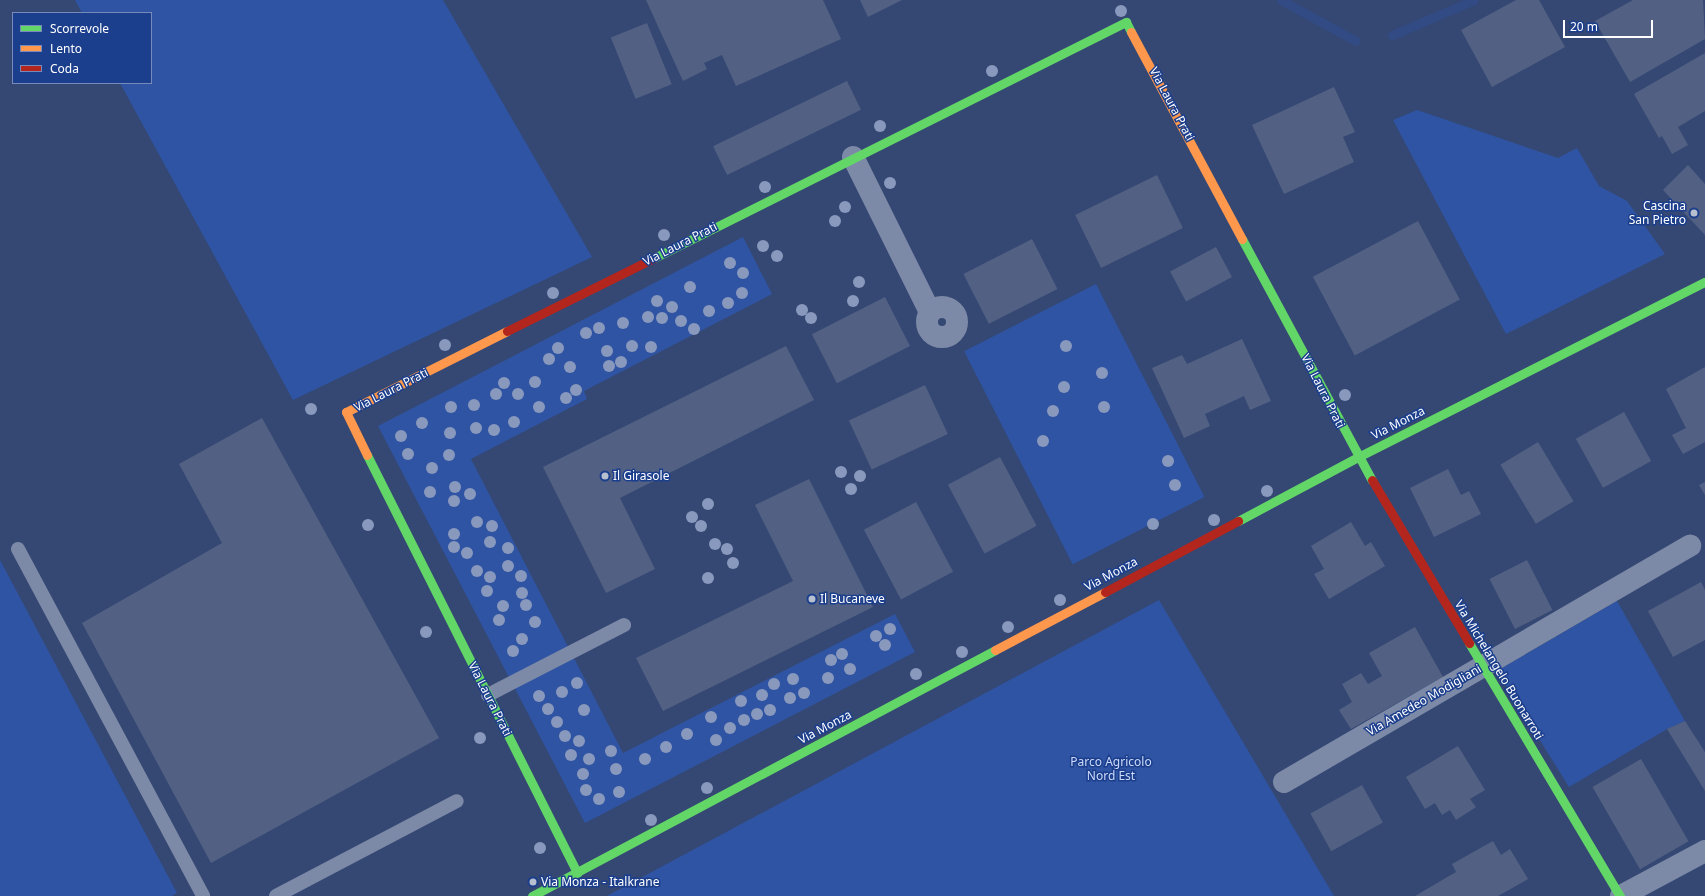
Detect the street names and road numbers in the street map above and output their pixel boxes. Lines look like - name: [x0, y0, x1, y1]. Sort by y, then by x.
- street label: Via Laura Prati: [1147, 65, 1197, 143]
- street label: Via Laura Prati: [641, 219, 719, 269]
- street label: Via Laura Prati: [1298, 352, 1348, 430]
- street label: Via Laura Prati: [352, 365, 430, 415]
- street label: Via Monza: [1369, 403, 1427, 443]
- street label: Via Monza: [1082, 554, 1140, 594]
- street label: Via Michelangelo Buonarroti: [1452, 598, 1546, 742]
- street label: Via Laura Prati: [465, 660, 515, 738]
- street label: Via Amedeo Modigliani: [1364, 661, 1484, 739]
- street label: Via Monza: [796, 707, 854, 747]

